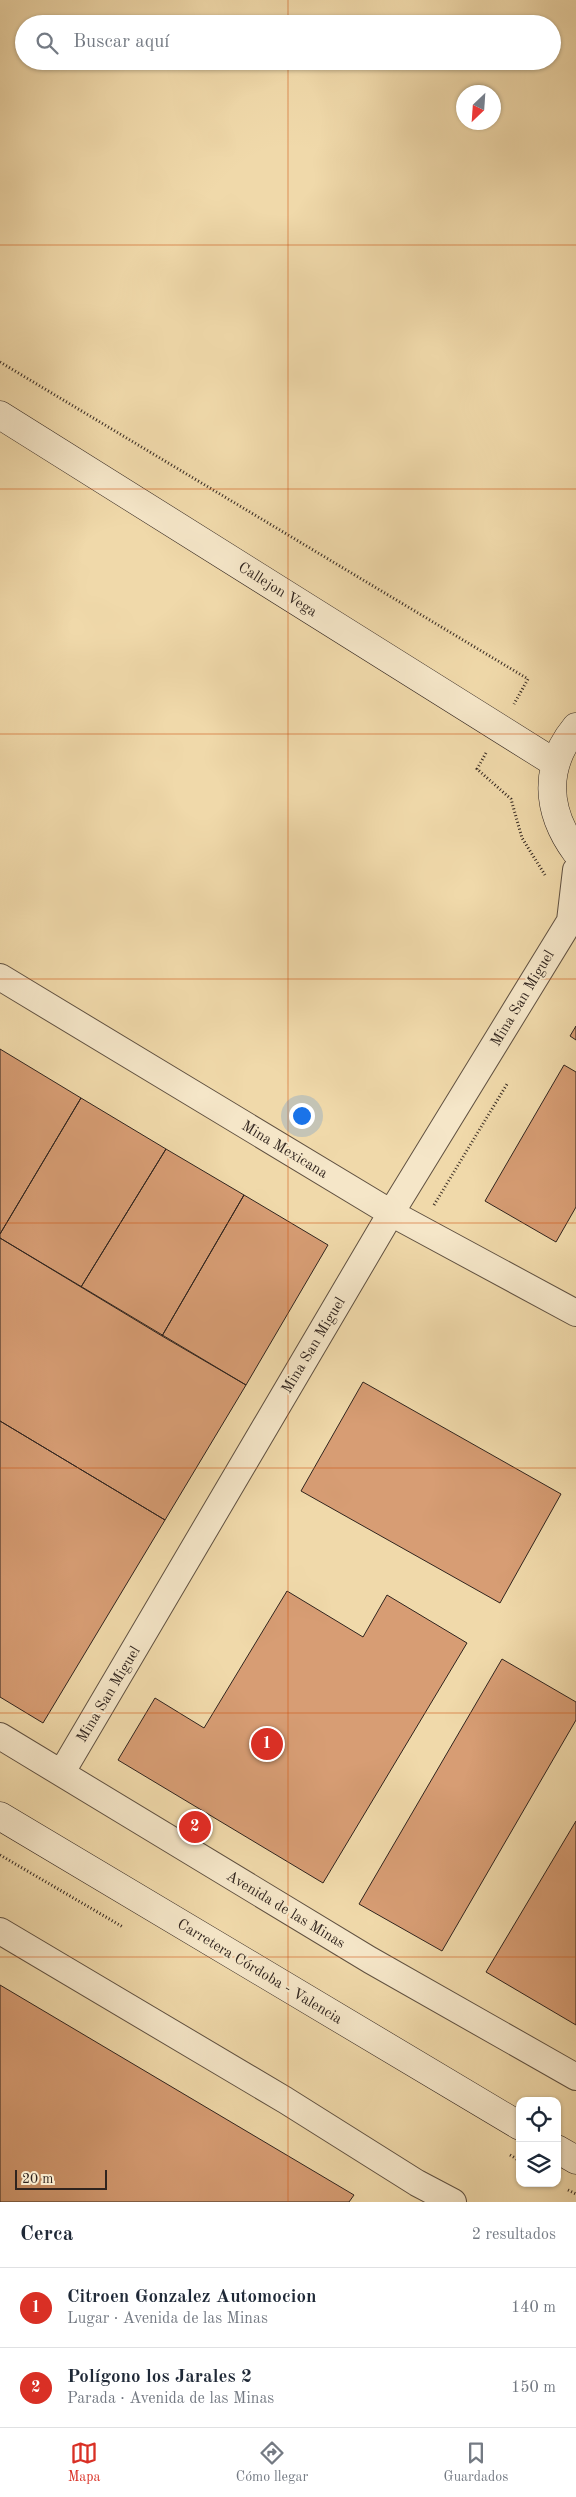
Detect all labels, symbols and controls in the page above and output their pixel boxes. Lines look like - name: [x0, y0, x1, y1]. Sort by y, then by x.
- search box: [15, 15, 561, 70]
- icon: search: [33, 29, 61, 57]
- text: Buscar aquí: [73, 33, 169, 52]
- north arrow: [456, 85, 501, 130]
- street label: Callejon Vega: [235, 560, 320, 621]
- street label: Mina San Miguel: [489, 948, 558, 1049]
- your location: [289, 1103, 315, 1129]
- street label: Mina Mexicana: [239, 1119, 330, 1182]
- street label: Mina San Miguel: [280, 1295, 349, 1396]
- street label: Mina San Miguel: [75, 1644, 144, 1745]
- pin: 1: [251, 1725, 283, 1763]
- pin: 2: [179, 1808, 211, 1846]
- street label: Avenida de las Minas: [223, 1869, 347, 1952]
- street label: Carretera Córdoba - Valencia: [174, 1917, 345, 2028]
- map controls: [516, 2097, 561, 2187]
- button: locate: [516, 2097, 561, 2142]
- button: layers: [516, 2142, 561, 2187]
- scale bar: [15, 2167, 108, 2190]
- text: 20 m: [22, 2172, 53, 2186]
- text: Cerca: [20, 2224, 73, 2245]
- text: 2 resultados: [472, 2227, 556, 2243]
- text: Citroen Gonzalez Automocion: [67, 2288, 317, 2307]
- text: 1: [31, 2300, 41, 2316]
- text: 140 m: [511, 2300, 556, 2316]
- text: Lugar · Avenida de las Minas: [67, 2311, 268, 2327]
- text: Polígono los Jarales 2: [67, 2368, 252, 2387]
- text: 2: [31, 2380, 41, 2396]
- text: 150 m: [511, 2380, 556, 2396]
- text: Parada · Avenida de las Minas: [67, 2391, 274, 2407]
- tab: Mapa: [68, 2439, 100, 2486]
- tab: Cómo llegar: [236, 2439, 308, 2486]
- tab: Guardados: [444, 2439, 508, 2486]

